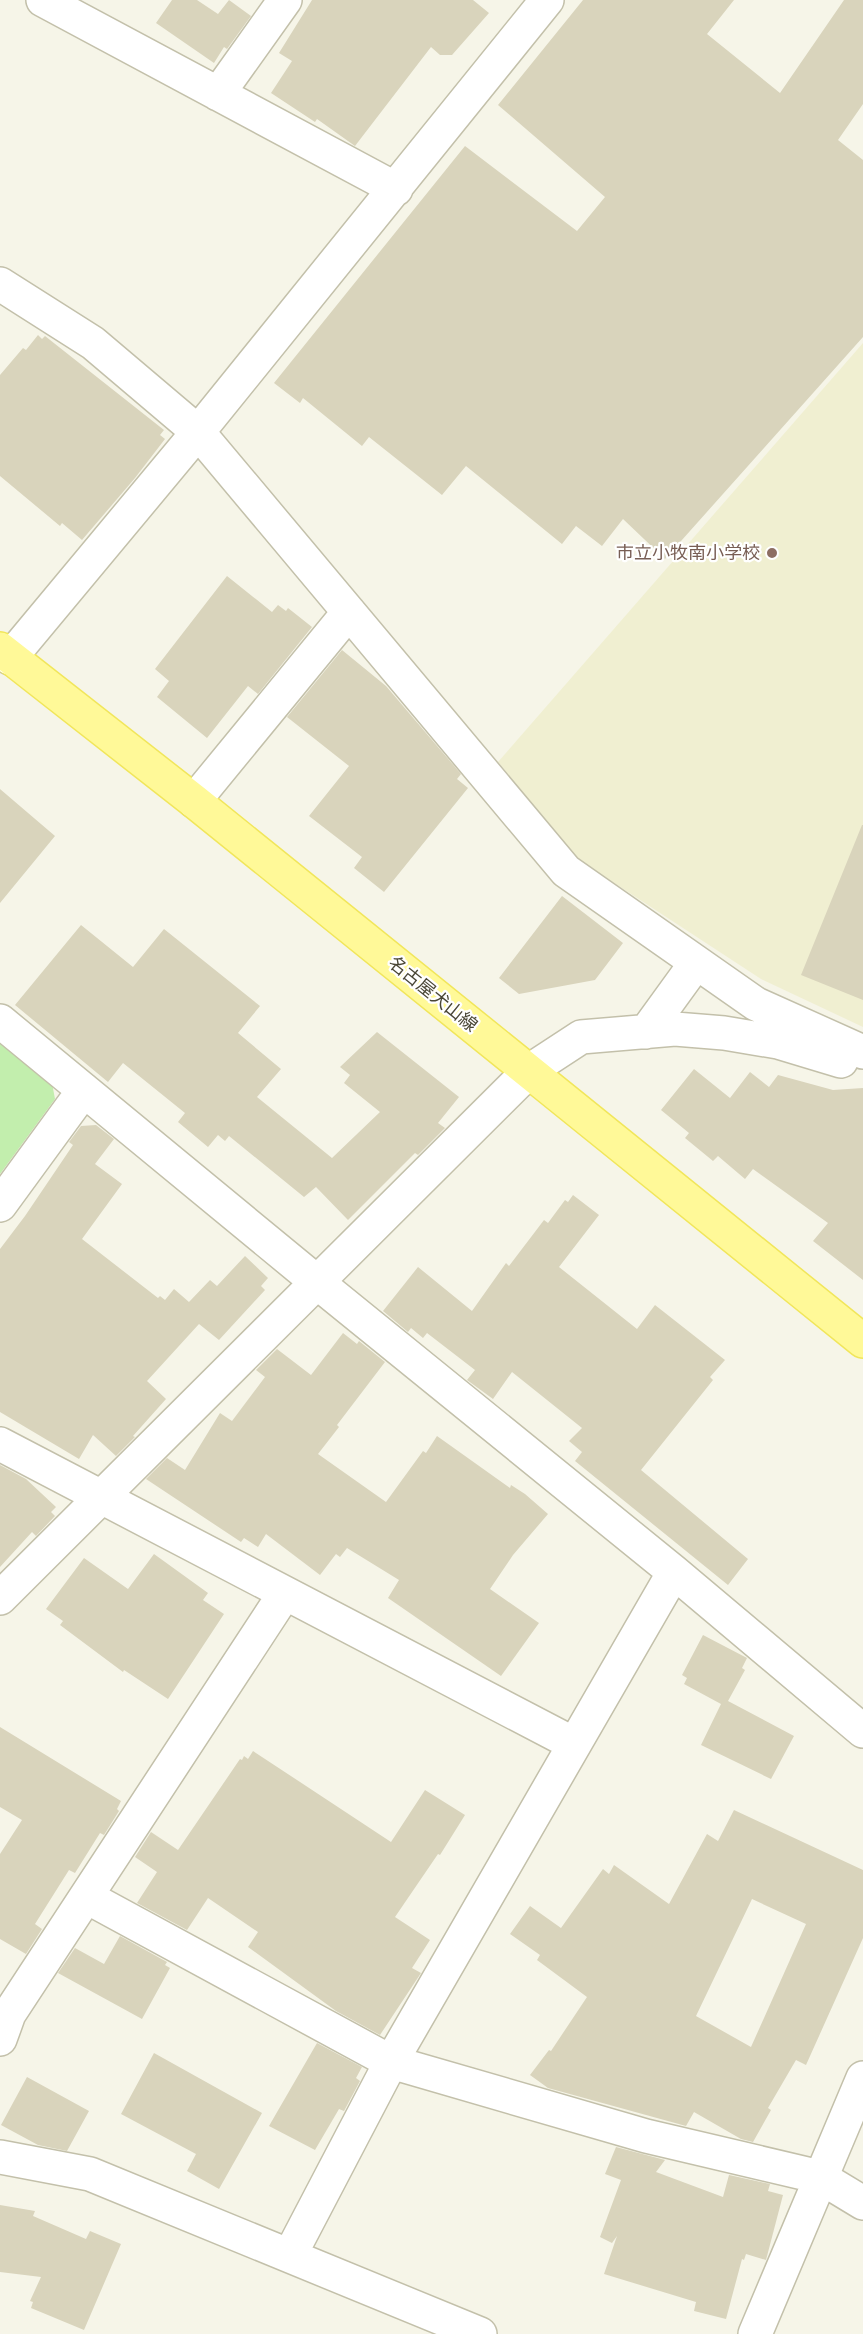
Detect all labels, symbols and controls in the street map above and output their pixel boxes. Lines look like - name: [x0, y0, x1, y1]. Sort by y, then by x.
- place label: 市立小牧南小学校: [616, 541, 760, 564]
- marker: 市立小牧南小学校: [765, 546, 779, 560]
- street label: 名古屋犬山線: [384, 951, 483, 1037]

